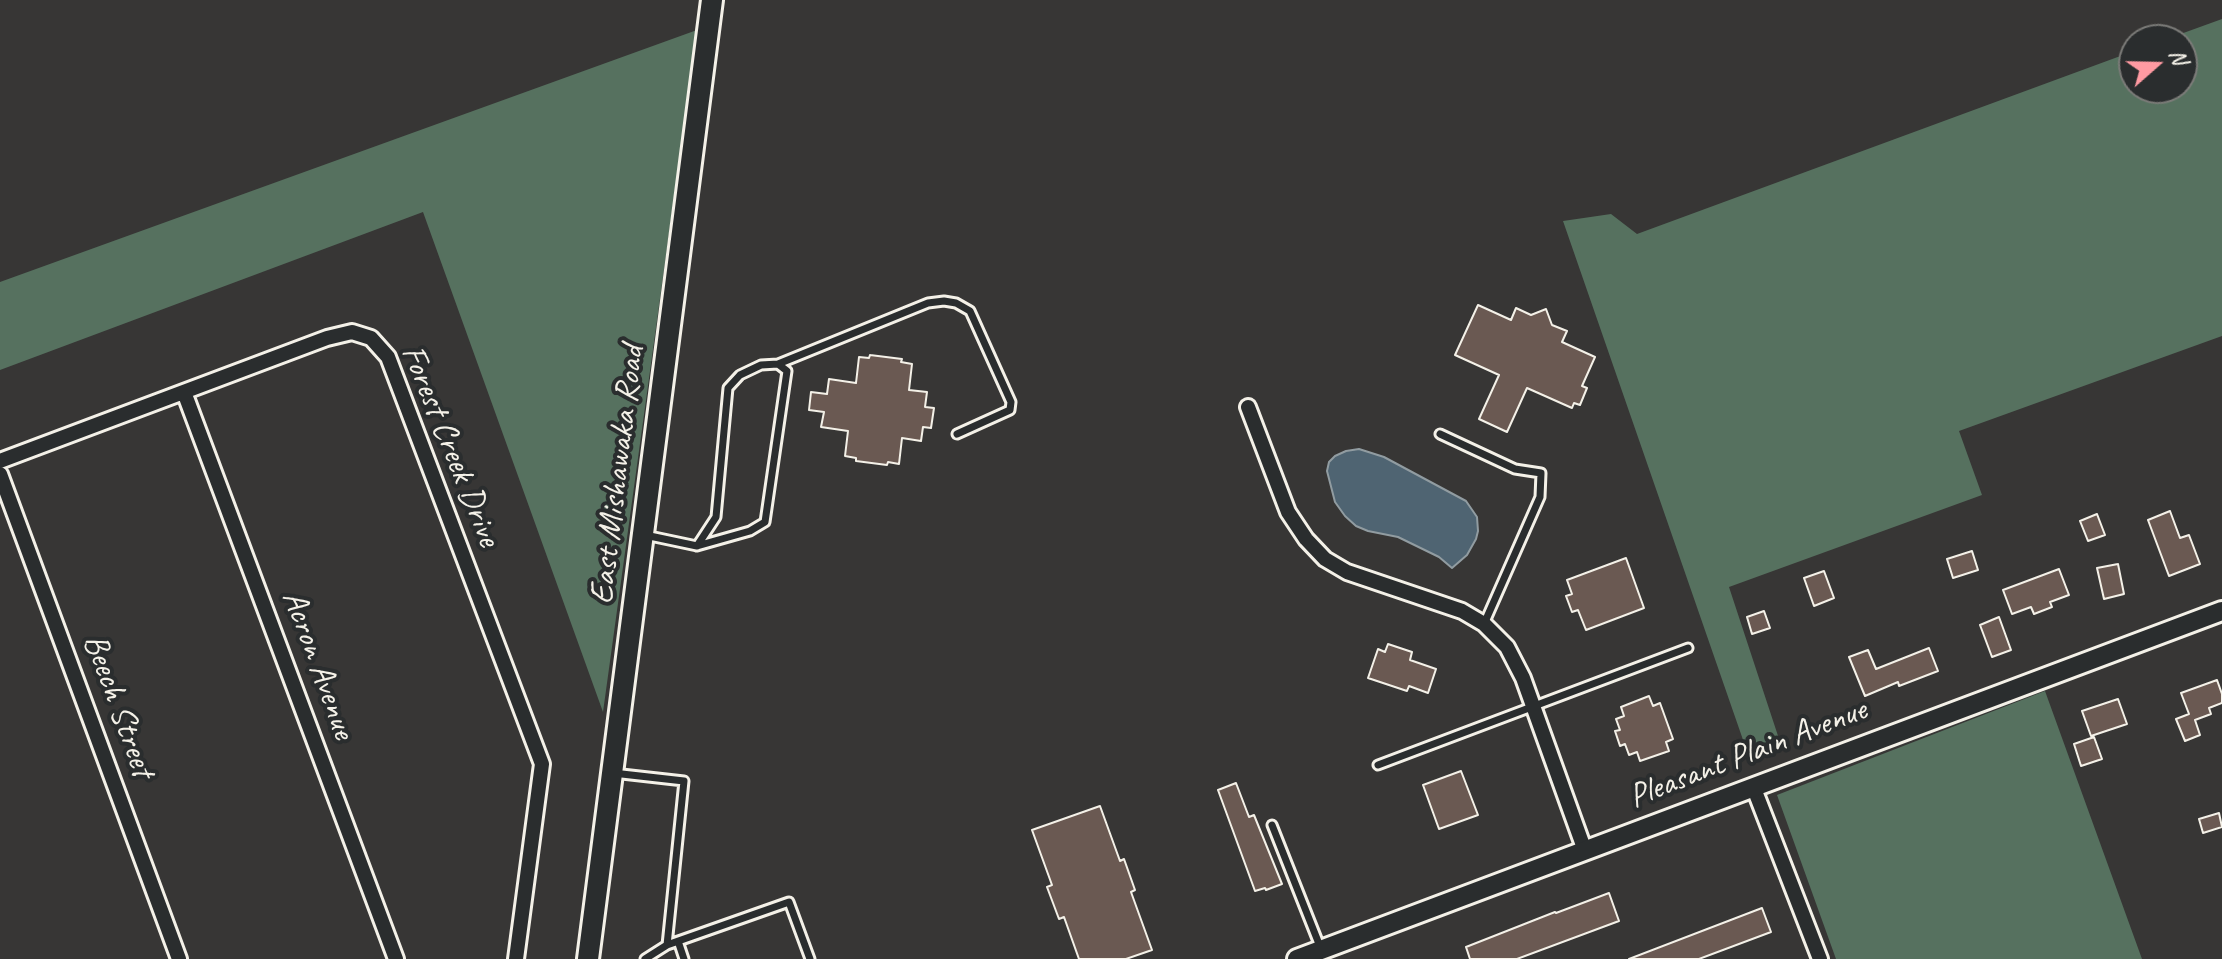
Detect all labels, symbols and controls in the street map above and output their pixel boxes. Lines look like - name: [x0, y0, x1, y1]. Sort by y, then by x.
- north arrow: [2118, 24, 2198, 104]
- text: N: [2163, 45, 2194, 68]
- street label: Forest Creek Drive: [391, 340, 509, 552]
- street label: East Mishawaka Road: [582, 344, 654, 606]
- street label: Acron Avenue: [272, 585, 364, 745]
- street label: Beech Street: [73, 629, 163, 783]
- street label: Pleasant Plain Avenue: [1623, 690, 1873, 818]

